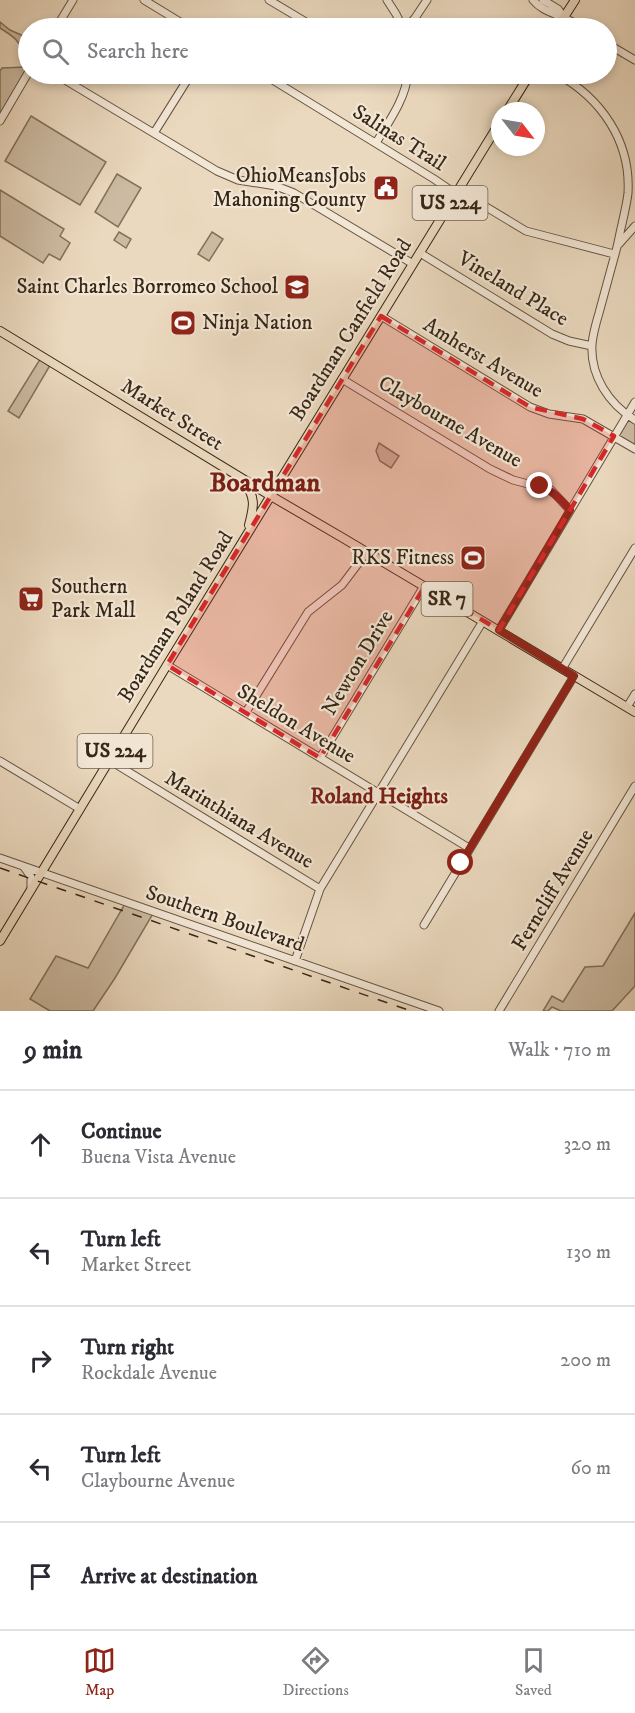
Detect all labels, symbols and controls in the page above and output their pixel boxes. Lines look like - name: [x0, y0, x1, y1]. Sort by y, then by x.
- search box: [18, 18, 617, 84]
- icon: search: [39, 35, 72, 68]
- text: Search here: [87, 38, 189, 65]
- street label: Salinas Trail: [347, 99, 451, 177]
- north arrow: [491, 102, 545, 156]
- place label: OhioMeansJobs Mahoning County: [213, 163, 367, 213]
- public building icon: OhioMeansJobs Mahoning County: [371, 173, 401, 203]
- road number: US 224: [412, 186, 488, 220]
- street label: Boardman Canfield Road: [284, 234, 418, 426]
- street label: Vineland Place: [452, 245, 573, 332]
- school or university icon: Saint Charles Borromeo School: [282, 272, 312, 302]
- place label: Saint Charles Borromeo School: [16, 274, 279, 300]
- sports icon: Ninja Nation: [168, 308, 198, 338]
- place label: Ninja Nation: [202, 310, 313, 336]
- street label: Amherst Avenue: [418, 312, 548, 404]
- street label: Claybourne Avenue: [373, 370, 527, 474]
- street label: Market Street: [116, 373, 228, 457]
- district label: Boardman: [210, 466, 321, 500]
- route end: [526, 472, 552, 498]
- street label: Boardman Poland Road: [113, 526, 240, 708]
- sports icon: RKS Fitness: [458, 543, 488, 573]
- place label: RKS Fitness: [351, 545, 454, 571]
- place label: Southern Park Mall: [51, 574, 136, 624]
- road number: SR 7: [422, 582, 472, 616]
- supermarket icon: Southern Park Mall: [16, 584, 46, 614]
- street label: Newton Drive: [316, 605, 400, 720]
- street label: Sheldon Avenue: [232, 678, 360, 770]
- road number: US 224: [78, 734, 152, 768]
- street label: Marinthiana Avenue: [160, 765, 318, 875]
- district label: Roland Heights: [310, 783, 448, 810]
- street label: Ferncliff Avenue: [507, 824, 600, 956]
- route start: [447, 849, 473, 875]
- street label: Southern Boulevard: [142, 880, 308, 958]
- text: 9 min: [24, 1034, 82, 1067]
- text: Walk · 710 m: [508, 1038, 611, 1063]
- text: Continue: [81, 1118, 162, 1145]
- icon: ahead: [24, 1128, 57, 1161]
- text: 320 m: [564, 1132, 611, 1157]
- text: Buena Vista Avenue: [81, 1145, 236, 1170]
- text: Turn left: [81, 1226, 161, 1253]
- icon: left: [24, 1236, 57, 1269]
- text: 130 m: [566, 1240, 611, 1265]
- text: Market Street: [81, 1253, 191, 1278]
- text: Turn right: [81, 1334, 174, 1361]
- icon: right: [24, 1344, 57, 1377]
- text: 200 m: [560, 1348, 611, 1373]
- text: Rockdale Avenue: [81, 1361, 217, 1386]
- text: Turn left: [81, 1442, 161, 1469]
- icon: left: [24, 1452, 57, 1485]
- text: 60 m: [571, 1456, 611, 1481]
- text: Claybourne Avenue: [81, 1469, 235, 1494]
- icon: arrive: [24, 1560, 57, 1593]
- text: Arrive at destination: [81, 1563, 258, 1590]
- tab: Map: [83, 1644, 116, 1700]
- tab: Directions: [282, 1644, 349, 1700]
- tab: Saved: [515, 1644, 552, 1700]

